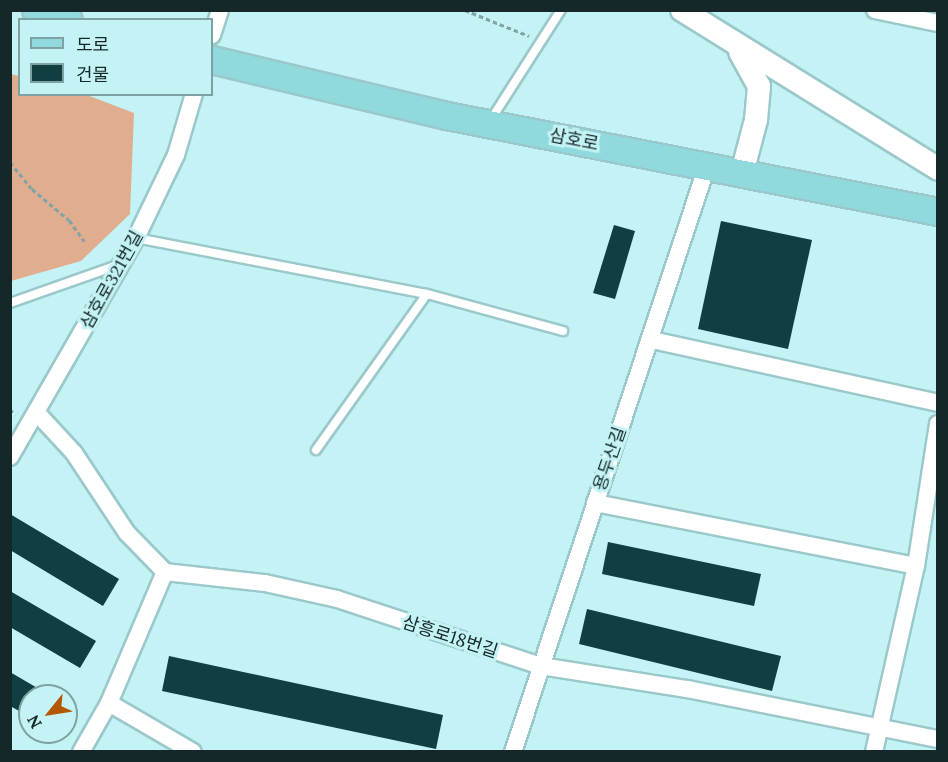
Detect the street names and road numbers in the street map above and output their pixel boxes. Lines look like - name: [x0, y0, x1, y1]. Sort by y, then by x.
- street label: 삼호로: [548, 125, 600, 155]
- street label: 삼호로321번길: [76, 227, 148, 333]
- street label: 용두산길: [589, 424, 631, 494]
- street label: 삼흥로18번길: [399, 611, 501, 663]

